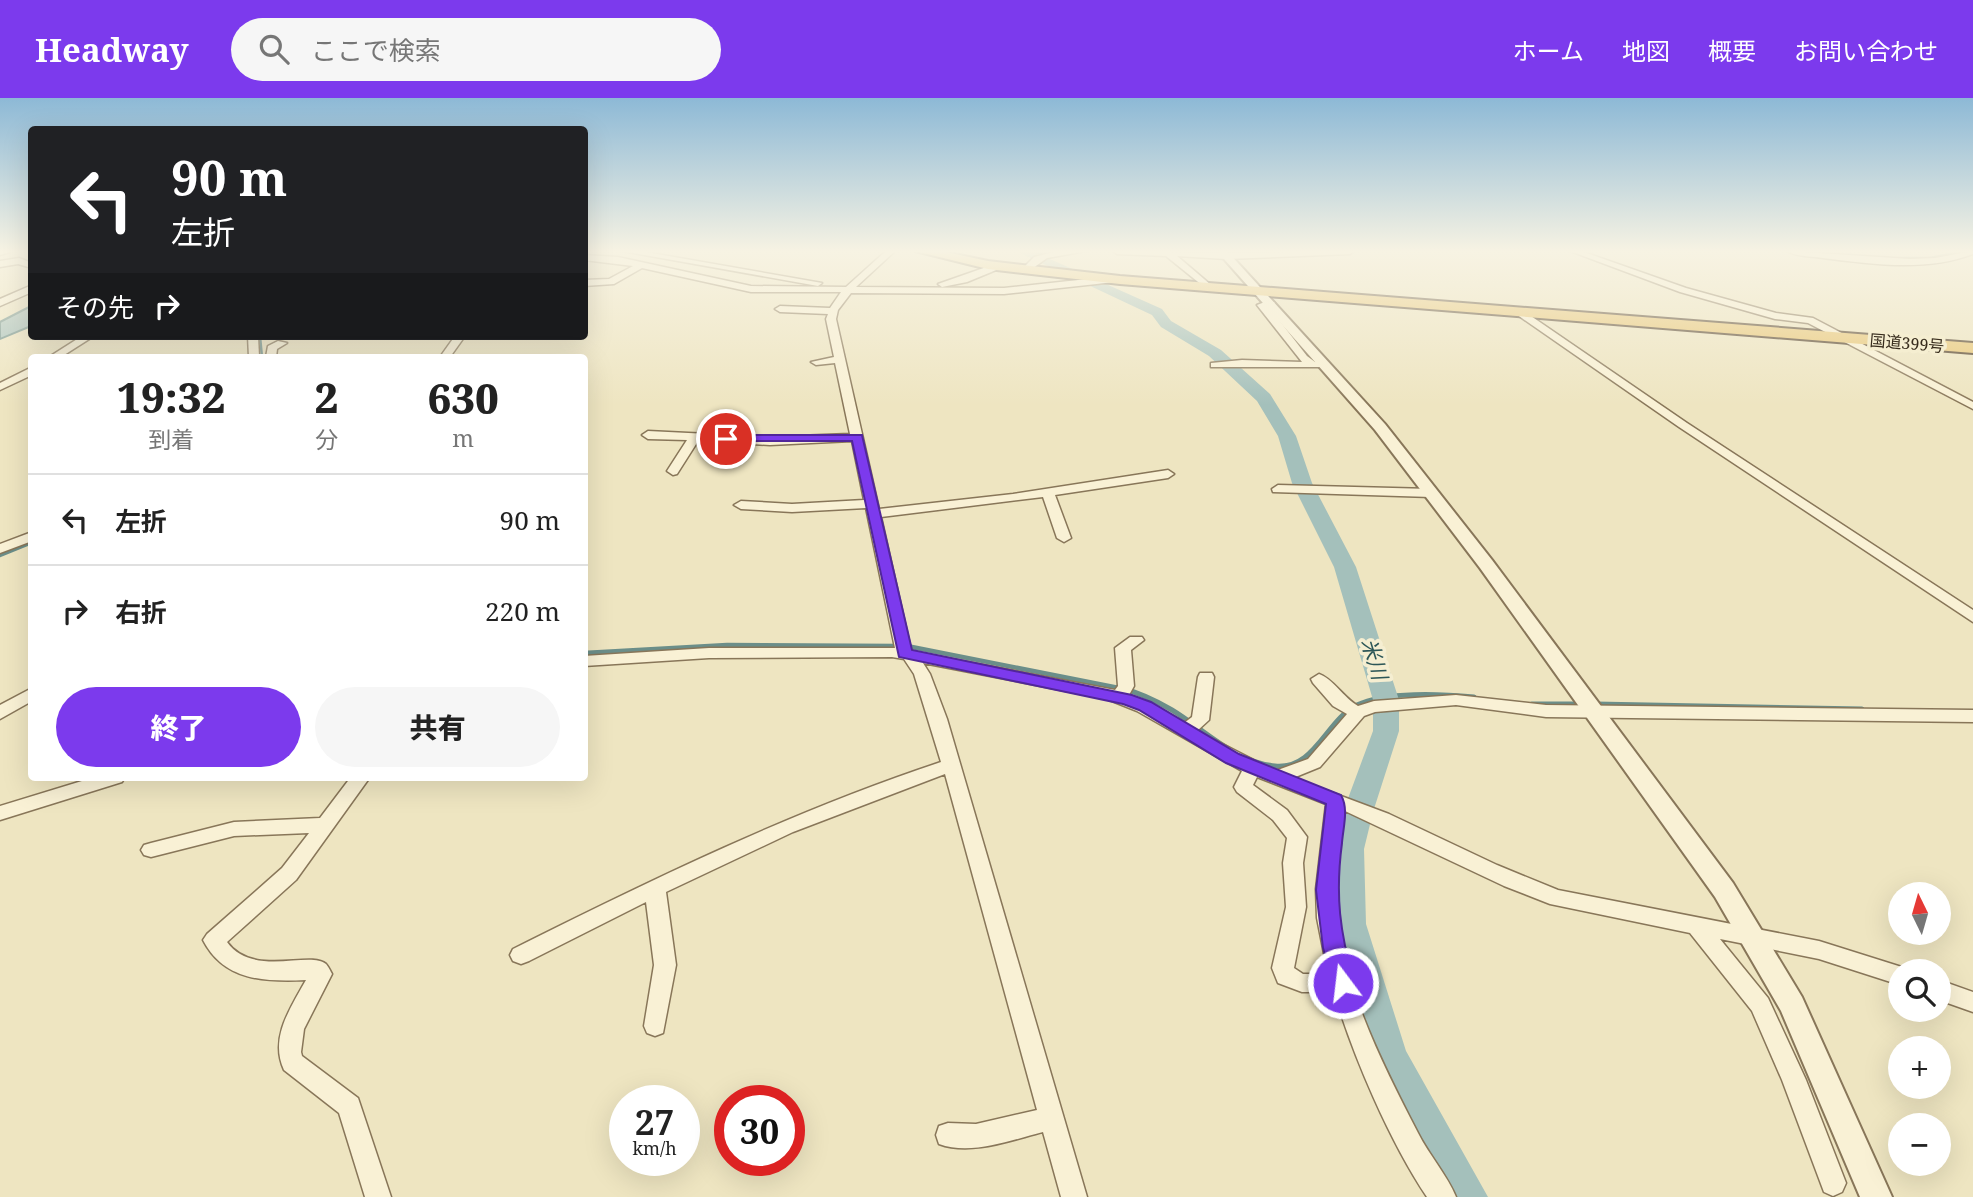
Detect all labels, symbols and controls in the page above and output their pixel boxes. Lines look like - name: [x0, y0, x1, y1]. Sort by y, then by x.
- search box: [231, 18, 721, 81]
- text: Headway: [35, 27, 189, 72]
- icon: search: [255, 30, 293, 68]
- text: ここで検索: [311, 32, 441, 68]
- text: ホーム: [1513, 34, 1584, 67]
- text: 地図: [1622, 34, 1670, 67]
- text: 概要: [1708, 34, 1756, 67]
- text: お問い合わせ: [1794, 34, 1938, 67]
- text: 90 m: [171, 144, 287, 210]
- icon: left: [56, 154, 147, 245]
- text: 左折: [171, 210, 235, 253]
- icon: right: [148, 287, 186, 325]
- text: その先: [56, 289, 134, 325]
- street label: 国道399号: [1869, 329, 1945, 357]
- text: 19:32: [117, 368, 225, 425]
- text: 2: [315, 368, 338, 425]
- text: 630: [427, 369, 499, 426]
- pin: [696, 409, 756, 469]
- icon: arrive: [707, 420, 745, 458]
- text: m: [452, 422, 474, 454]
- text: 到着: [148, 423, 194, 455]
- text: 分: [315, 423, 338, 455]
- icon: left: [56, 501, 94, 539]
- text: 90 m: [500, 502, 560, 538]
- text: 左折: [115, 503, 167, 539]
- icon: right: [56, 592, 94, 630]
- text: 220 m: [485, 593, 560, 629]
- text: 右折: [115, 594, 167, 630]
- water label: 米川: [1355, 635, 1395, 685]
- button: 終了: [56, 687, 301, 767]
- button: 共有: [315, 687, 560, 767]
- north arrow: [1888, 882, 1951, 945]
- map controls: [1888, 882, 1951, 1176]
- position arrow: [1306, 946, 1380, 1020]
- button: search: [1888, 959, 1951, 1022]
- button: +: [1888, 1036, 1951, 1099]
- speed limit sign: 30: [714, 1085, 805, 1176]
- text: 27: [635, 1098, 674, 1145]
- button: −: [1888, 1113, 1951, 1176]
- text: km/h: [632, 1136, 677, 1160]

